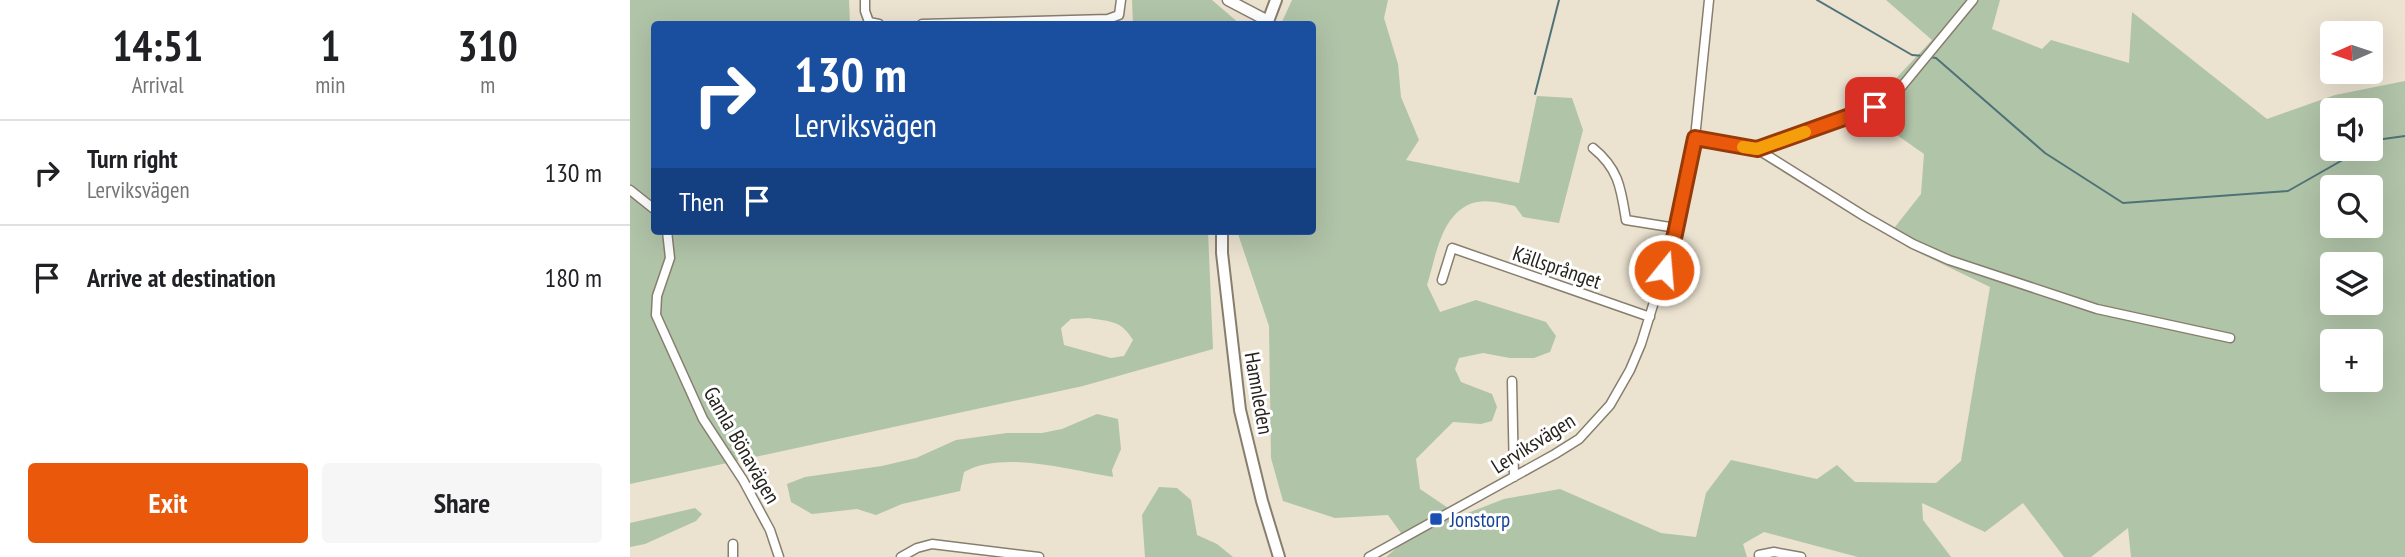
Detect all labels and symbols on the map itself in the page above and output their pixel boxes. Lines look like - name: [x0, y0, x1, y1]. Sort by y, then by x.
- north arrow: [2320, 21, 2384, 84]
- pin: [1845, 77, 1905, 137]
- position arrow: [1627, 233, 1701, 307]
- street label: Källsprånget: [1509, 239, 1605, 295]
- street label: Hamnleden: [1238, 350, 1280, 436]
- street label: Gamla Bönavägen: [698, 382, 786, 508]
- street label: Lerviksvägen: [1486, 407, 1580, 479]
- place label: Jonstorp: [1449, 506, 1510, 533]
- marker: Jonstorp: [1428, 511, 1444, 527]

